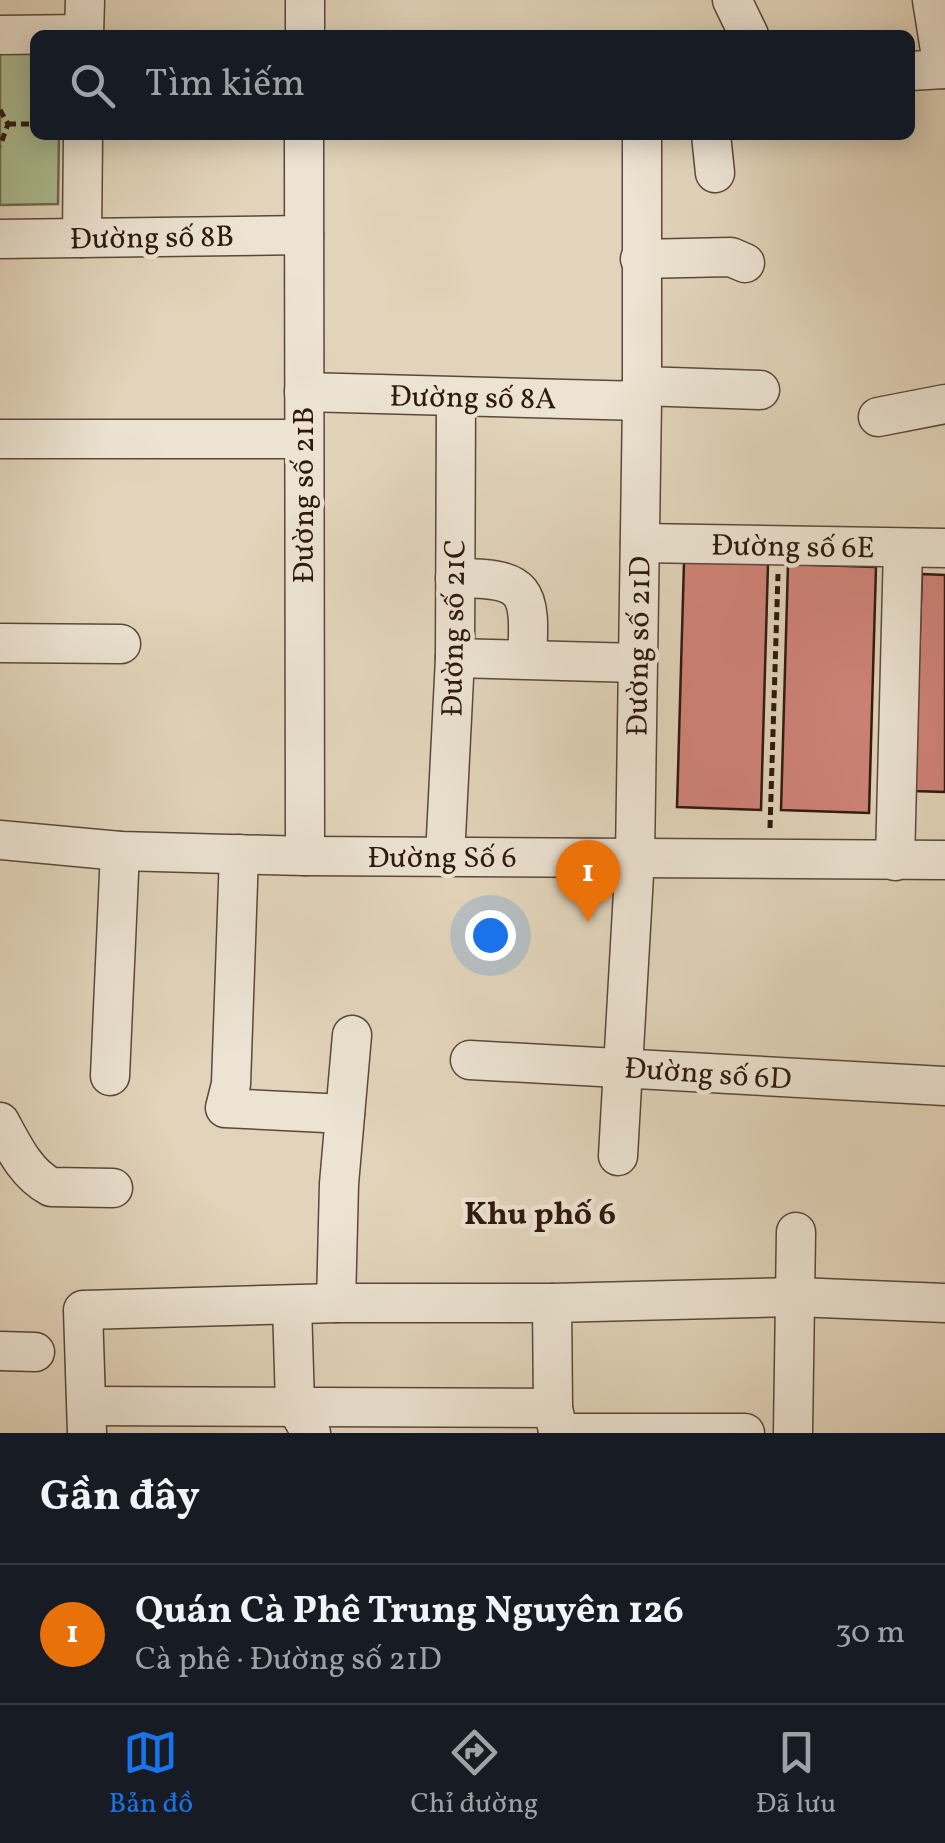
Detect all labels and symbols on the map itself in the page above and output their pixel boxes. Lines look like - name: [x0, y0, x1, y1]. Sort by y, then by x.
- street label: Đường số 8B: [70, 217, 235, 261]
- street label: Đường số 8A: [389, 377, 557, 421]
- street label: Đường số 21B: [284, 407, 326, 583]
- street label: Đường số 6E: [711, 526, 875, 570]
- street label: Đường số 21C: [432, 539, 478, 717]
- street label: Đường số 21D: [617, 556, 663, 736]
- street label: Đường Số 6: [367, 838, 517, 880]
- pin: 1: [556, 840, 620, 922]
- your location: [465, 910, 516, 961]
- street label: Đường số 6D: [623, 1048, 793, 1102]
- district label: Khu phố 6: [464, 1194, 616, 1238]

